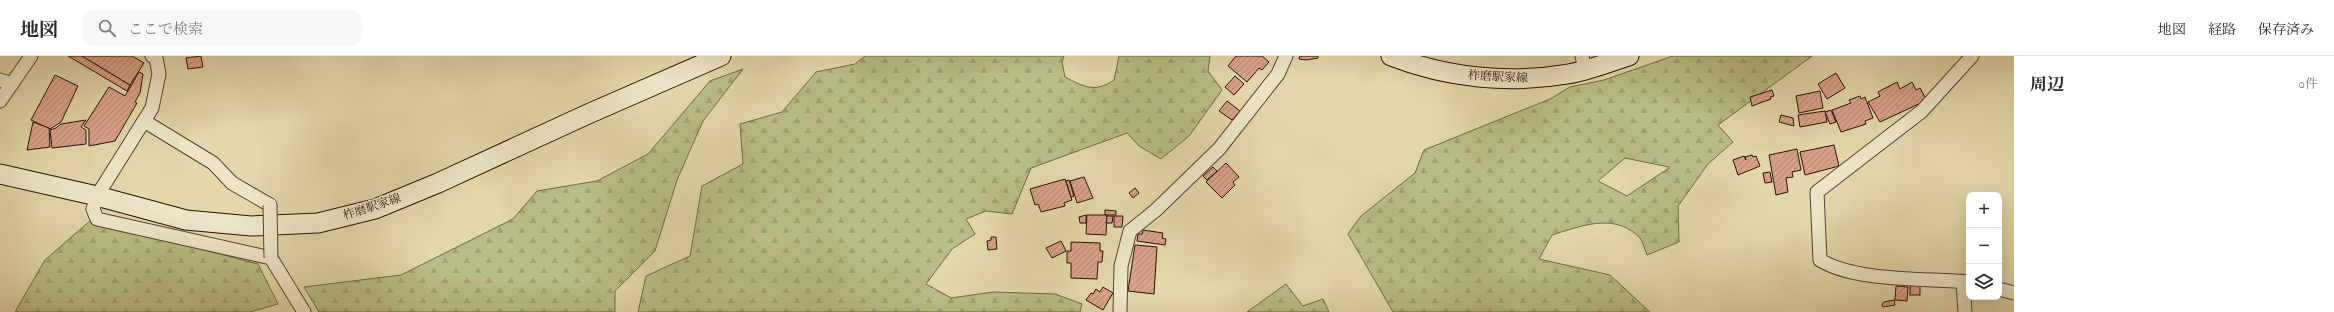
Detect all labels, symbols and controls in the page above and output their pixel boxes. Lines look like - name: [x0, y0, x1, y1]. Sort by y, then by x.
- search box: [82, 10, 362, 46]
- icon: search: [96, 17, 118, 39]
- text: 地図: [20, 18, 58, 42]
- text: ここで検索: [128, 20, 203, 39]
- text: 地図: [2158, 21, 2186, 38]
- text: 経路: [2208, 21, 2236, 38]
- text: 保存済み: [2258, 21, 2314, 38]
- street label: 柞磨駅家線: [1468, 68, 1528, 86]
- text: 周辺: [2030, 74, 2064, 95]
- text: 0件: [2298, 76, 2318, 92]
- street label: 柞磨駅家線: [341, 191, 403, 223]
- map controls: [1966, 192, 2002, 300]
- button: +: [1966, 192, 2002, 228]
- button: −: [1966, 228, 2002, 264]
- button: layers: [1966, 264, 2002, 300]

